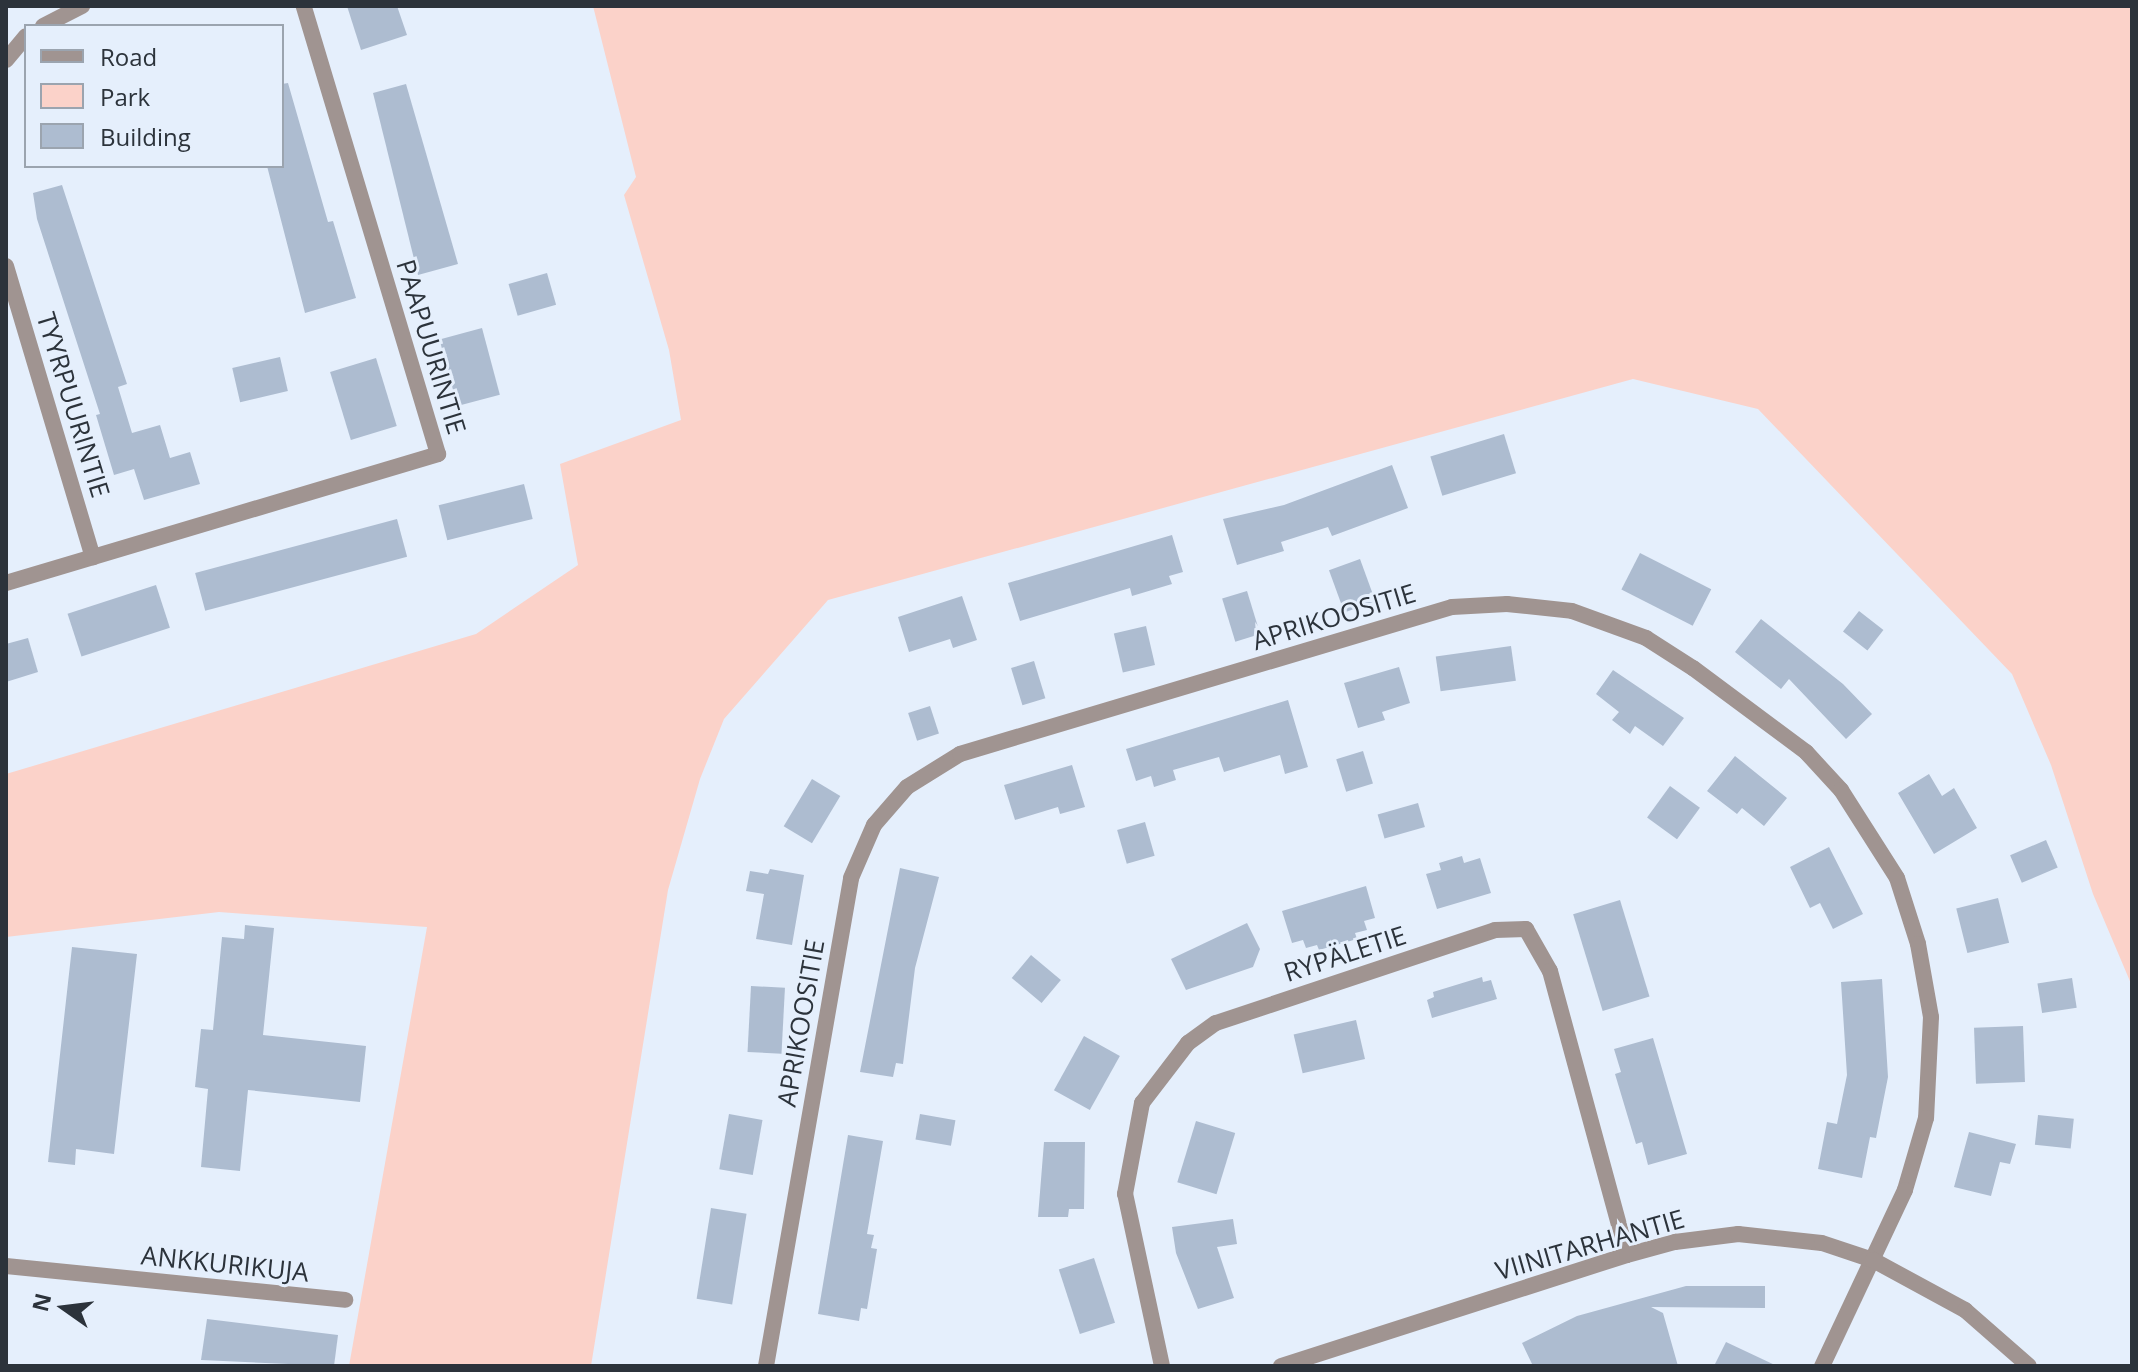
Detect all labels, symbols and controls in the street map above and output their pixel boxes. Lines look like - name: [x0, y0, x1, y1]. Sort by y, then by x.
- legend: [24, 24, 284, 168]
- text: Road: [100, 40, 157, 73]
- text: Park: [100, 80, 150, 113]
- text: Building: [100, 120, 191, 153]
- street label: PAAPUURINTIE: [390, 256, 472, 438]
- street label: TYYRPUURINTIE: [30, 309, 116, 501]
- street label: APRIKOOSITIE: [1248, 577, 1420, 657]
- street label: RYPÄLETIE: [1280, 920, 1410, 988]
- street label: APRIKOOSITIE: [771, 937, 831, 1109]
- street label: VIINITARHANTIE: [1492, 1203, 1688, 1287]
- street label: ANKKURIKUJA: [140, 1240, 310, 1288]
- north arrow: [24, 1268, 104, 1348]
- text: N: [24, 1290, 57, 1315]

